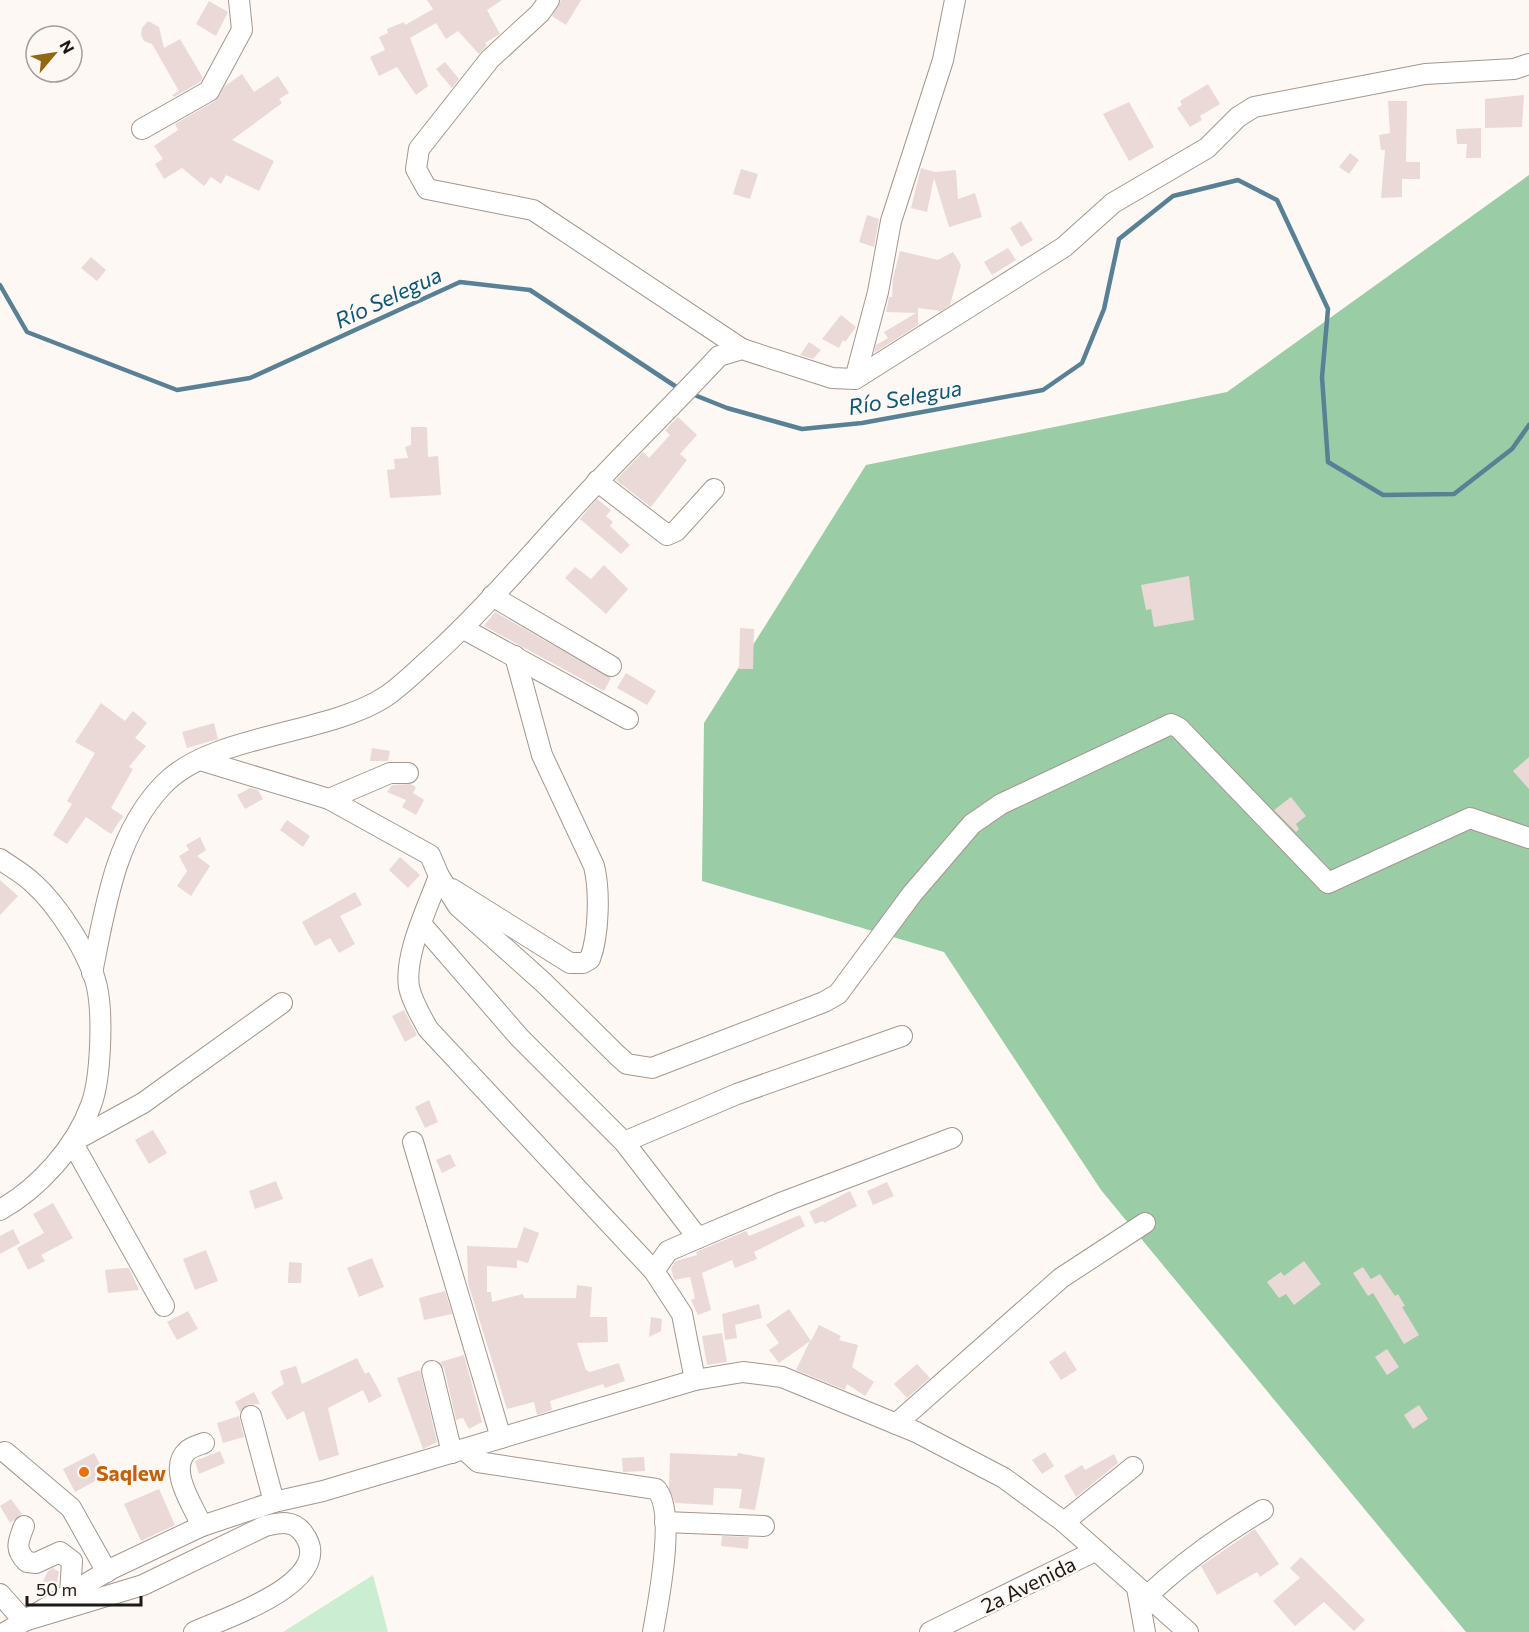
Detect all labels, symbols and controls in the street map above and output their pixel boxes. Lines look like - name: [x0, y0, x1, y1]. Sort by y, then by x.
- north arrow: [24, 24, 84, 84]
- text: N: [56, 37, 79, 56]
- water label: Río Selegua: [330, 260, 446, 334]
- water label: Río Selegua: [846, 374, 964, 420]
- place label: Saqlew: [96, 1460, 166, 1485]
- marker: Saqlew: [77, 1465, 91, 1479]
- street label: 2a Avenida: [977, 1550, 1079, 1618]
- scale bar: [27, 1569, 141, 1607]
- text: 50 m: [36, 1578, 77, 1600]

